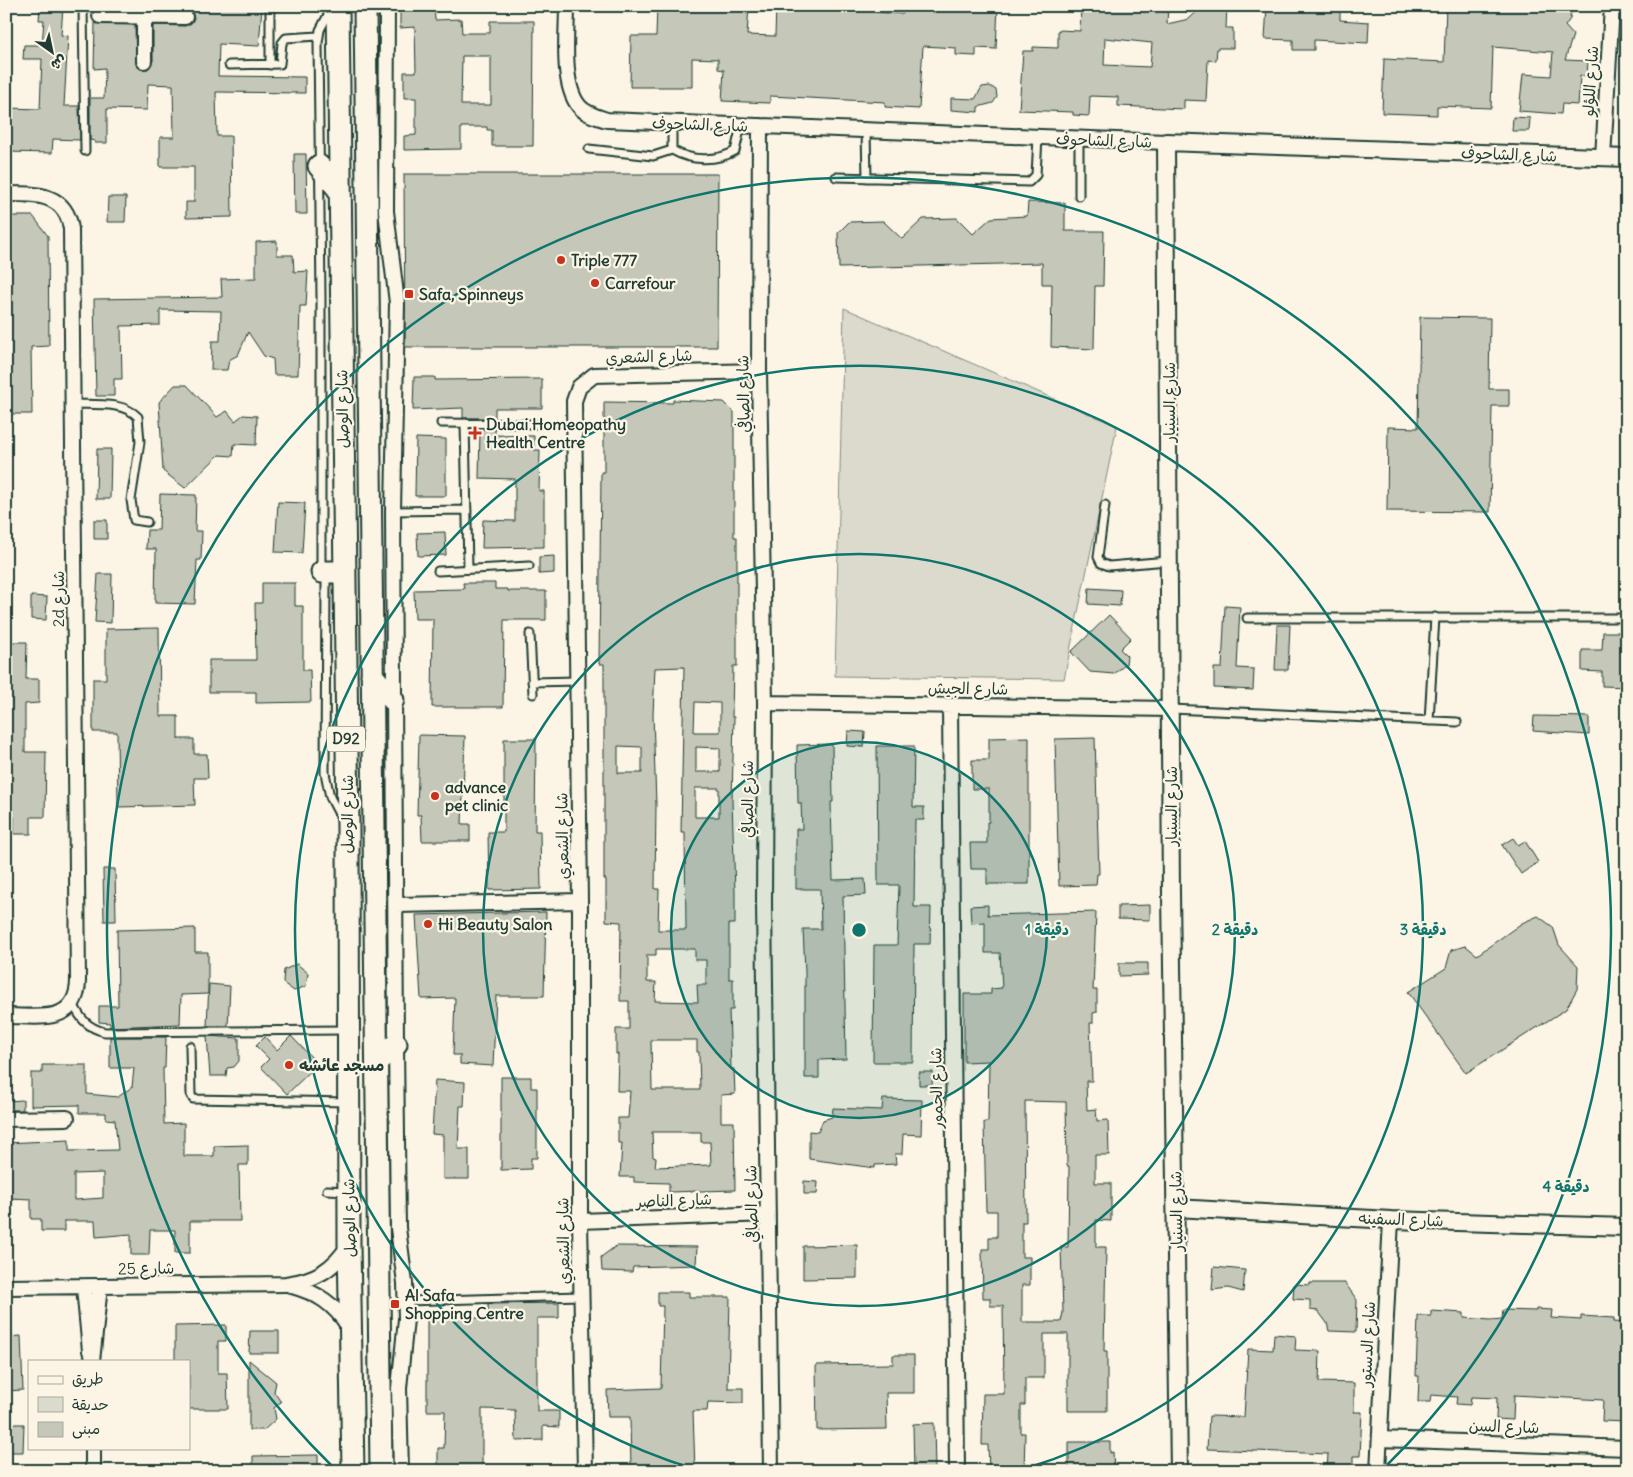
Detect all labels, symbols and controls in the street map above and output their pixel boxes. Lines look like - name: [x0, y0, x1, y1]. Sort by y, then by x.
- north arrow: [28, 28, 78, 78]
- street label: شارع اللؤلو: [1577, 45, 1604, 118]
- text: ش: [48, 51, 70, 75]
- street label: شارع الشاحوف: [652, 112, 748, 138]
- street label: شارع الشاحوف: [1056, 128, 1152, 154]
- street label: شارع الشاحوف: [1461, 142, 1557, 168]
- place label: Triple 777: [571, 250, 637, 271]
- marker: Triple 777: [555, 254, 567, 266]
- place label: Carrefour: [605, 273, 676, 293]
- marker: Carrefour: [589, 277, 601, 289]
- place label: Safa, Spinneys: [419, 284, 523, 305]
- marker: Safa, Spinneys: [403, 288, 415, 300]
- street label: شارع الشعري: [605, 344, 693, 370]
- street label: شارع الصافي: [732, 355, 756, 433]
- street label: شارع السنيار: [1159, 362, 1181, 444]
- street label: شارع الوصل: [331, 369, 355, 449]
- place label: Dubai Homeopathy Health Centre: [486, 414, 626, 452]
- marker: Dubai Homeopathy Health Centre: [468, 426, 482, 440]
- street label: 2d شارع: [48, 571, 70, 627]
- street label: شارع الجيش: [928, 677, 1008, 701]
- road number: D92: [327, 726, 365, 752]
- street label: شارع الصافي: [737, 760, 759, 838]
- street label: شارع السنيار: [1161, 766, 1183, 848]
- street label: شارع الوصل: [337, 775, 359, 853]
- place label: advance pet clinic: [445, 777, 508, 816]
- marker: advance pet clinic: [429, 790, 441, 802]
- street label: شارع الشعري: [551, 792, 575, 880]
- place label: Hi Beauty Salon: [438, 914, 553, 935]
- marker: Hi Beauty Salon: [422, 918, 434, 930]
- text: 1 دقيقة: [1025, 920, 1069, 939]
- text: 2 دقيقة: [1212, 920, 1258, 939]
- text: 3 دقيقة: [1400, 920, 1446, 939]
- centre of rings: [850, 921, 868, 939]
- street label: شارع الحمور: [925, 1047, 949, 1130]
- place label: مسجد عائشه: [299, 1055, 384, 1075]
- marker: مسجد عائشه: [283, 1059, 295, 1071]
- street label: شارع الصافي: [740, 1165, 764, 1243]
- street label: شارع السنيار: [1165, 1171, 1189, 1253]
- text: 4 دقيقة: [1543, 1177, 1589, 1196]
- street label: شارع الوصل: [338, 1178, 362, 1258]
- street label: شارع الناصر: [634, 1189, 712, 1213]
- street label: شارع الشعري: [552, 1197, 576, 1285]
- street label: شارع السفينه: [1358, 1208, 1444, 1232]
- street label: شارع 25: [118, 1258, 174, 1280]
- place label: Al Safa Shopping Centre: [405, 1285, 524, 1324]
- marker: Al Safa Shopping Centre: [389, 1298, 401, 1310]
- street label: شارع الدستور: [1355, 1301, 1381, 1389]
- legend: [28, 1360, 190, 1450]
- text: طريق: [72, 1369, 104, 1388]
- text: حديقة: [72, 1395, 109, 1414]
- street label: شارع السن: [1468, 1415, 1540, 1439]
- text: مبنى: [72, 1419, 100, 1439]

